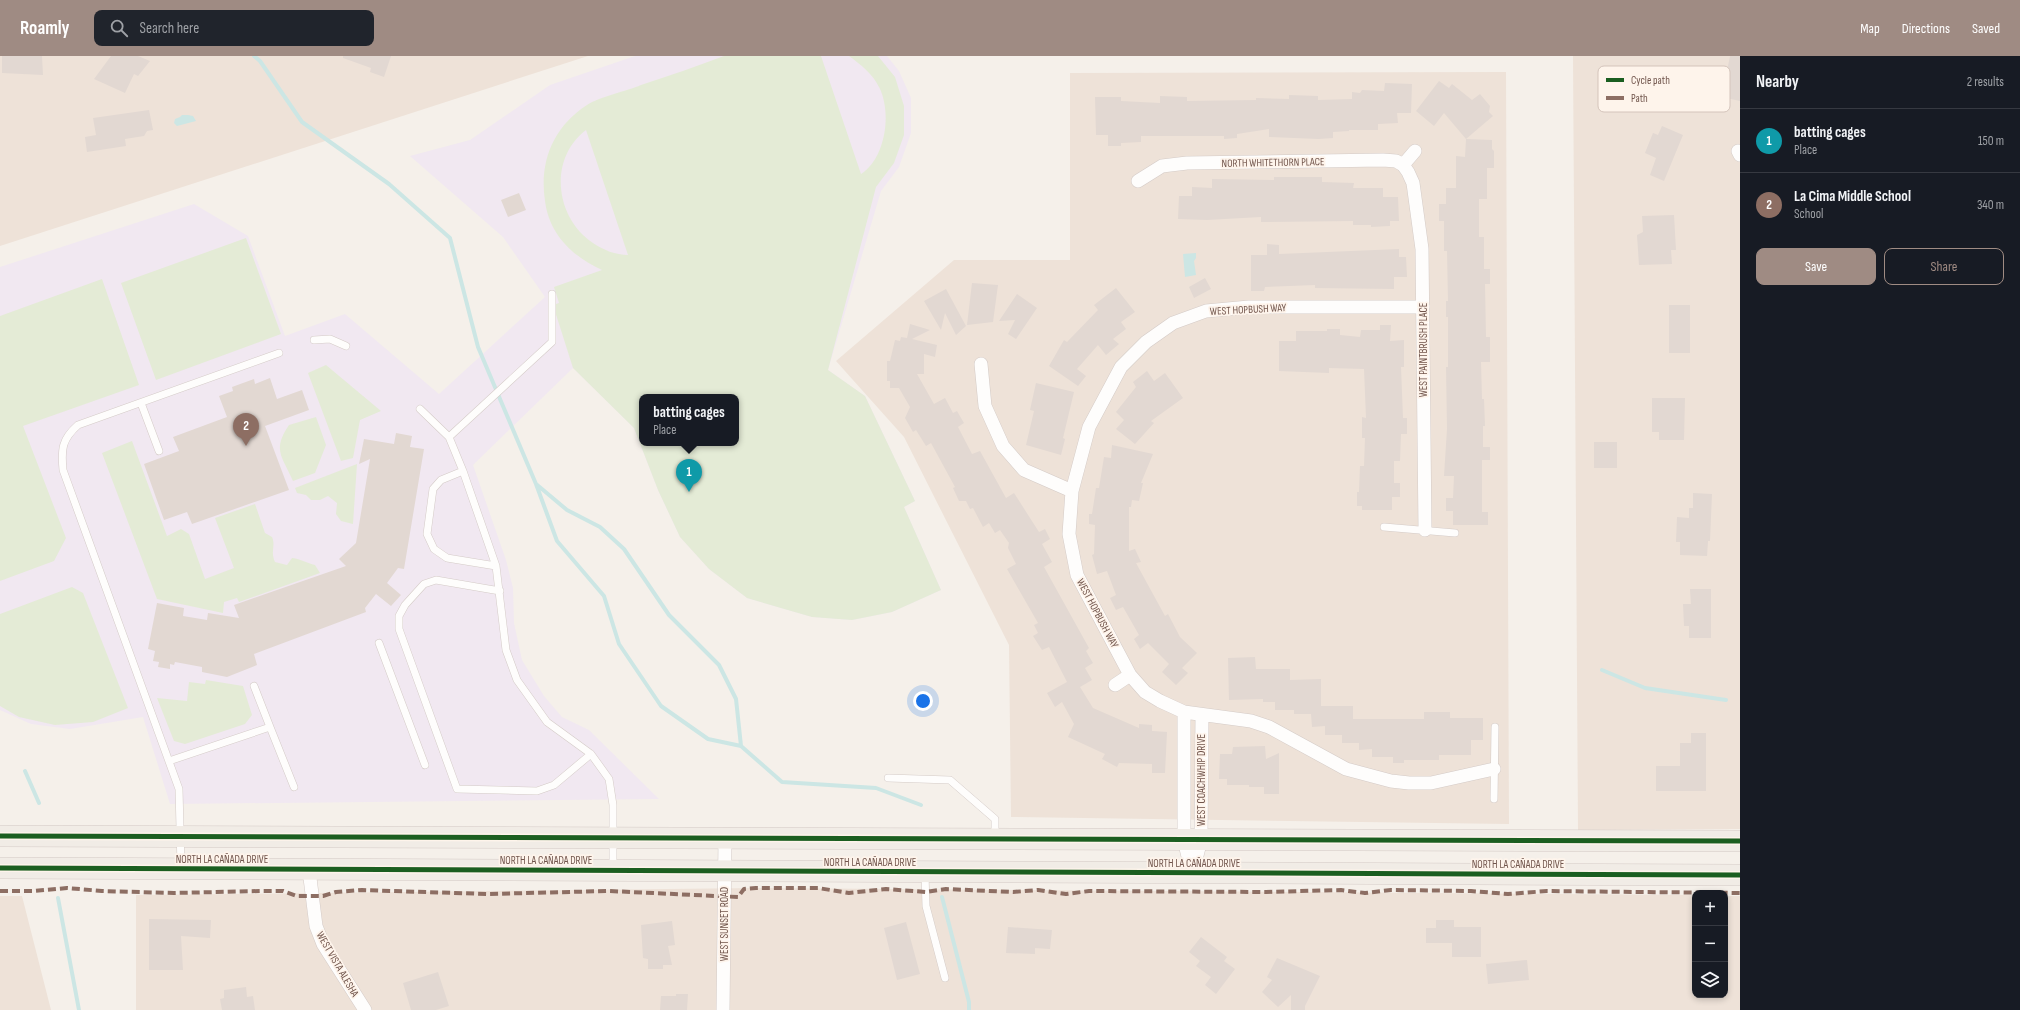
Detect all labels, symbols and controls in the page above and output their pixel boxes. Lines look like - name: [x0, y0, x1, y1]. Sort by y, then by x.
- search box: [94, 10, 374, 46]
- text: Roamly: [20, 17, 70, 40]
- icon: search: [108, 17, 130, 39]
- text: Search here: [140, 19, 199, 38]
- text: Map: [1860, 20, 1880, 37]
- text: Directions: [1902, 20, 1950, 37]
- text: Saved: [1972, 20, 2000, 37]
- legend: [1598, 66, 1730, 112]
- text: Nearby: [1756, 72, 1799, 92]
- text: Cycle path: [1631, 74, 1670, 87]
- text: 2 results: [1967, 74, 2004, 90]
- text: Path: [1631, 92, 1648, 105]
- text: batting cages: [1794, 123, 1866, 142]
- text: 1: [1766, 133, 1772, 149]
- text: 150 m: [1978, 133, 2004, 149]
- text: Place: [1794, 142, 1817, 158]
- street label: NORTH WHITETHORN PLACE: [1221, 155, 1325, 170]
- text: La Cima Middle School: [1794, 187, 1911, 206]
- text: 2: [1766, 197, 1772, 213]
- text: 340 m: [1977, 197, 2004, 213]
- text: School: [1794, 206, 1824, 222]
- button: Save: [1756, 248, 1876, 285]
- button: Share: [1884, 248, 2004, 285]
- street label: WEST HOPBUSH WAY: [1210, 301, 1287, 318]
- street label: WEST PAINTBRUSH PLACE: [1417, 303, 1430, 397]
- popup: [639, 394, 739, 446]
- text: batting cages: [653, 403, 725, 422]
- pin: 2: [233, 413, 259, 446]
- text: Place: [653, 422, 676, 438]
- pin: 1: [676, 459, 702, 492]
- street label: WEST HOPBUSH WAY: [1074, 577, 1121, 650]
- your location: [913, 691, 933, 711]
- street label: WEST COACHWHIP DRIVE: [1195, 734, 1208, 826]
- street label: NORTH LA CAÑADA DRIVE: [176, 852, 268, 866]
- street label: NORTH LA CAÑADA DRIVE: [500, 853, 592, 867]
- street label: NORTH LA CAÑADA DRIVE: [824, 855, 916, 869]
- street label: NORTH LA CAÑADA DRIVE: [1148, 856, 1240, 870]
- street label: NORTH LA CAÑADA DRIVE: [1472, 857, 1564, 871]
- street label: WEST SUNSET ROAD: [718, 887, 731, 961]
- map controls: [1692, 890, 1728, 998]
- button: +: [1692, 890, 1728, 926]
- button: −: [1692, 926, 1728, 962]
- street label: WEST VISTA ALESHA: [314, 929, 362, 999]
- button: layers: [1692, 962, 1728, 998]

